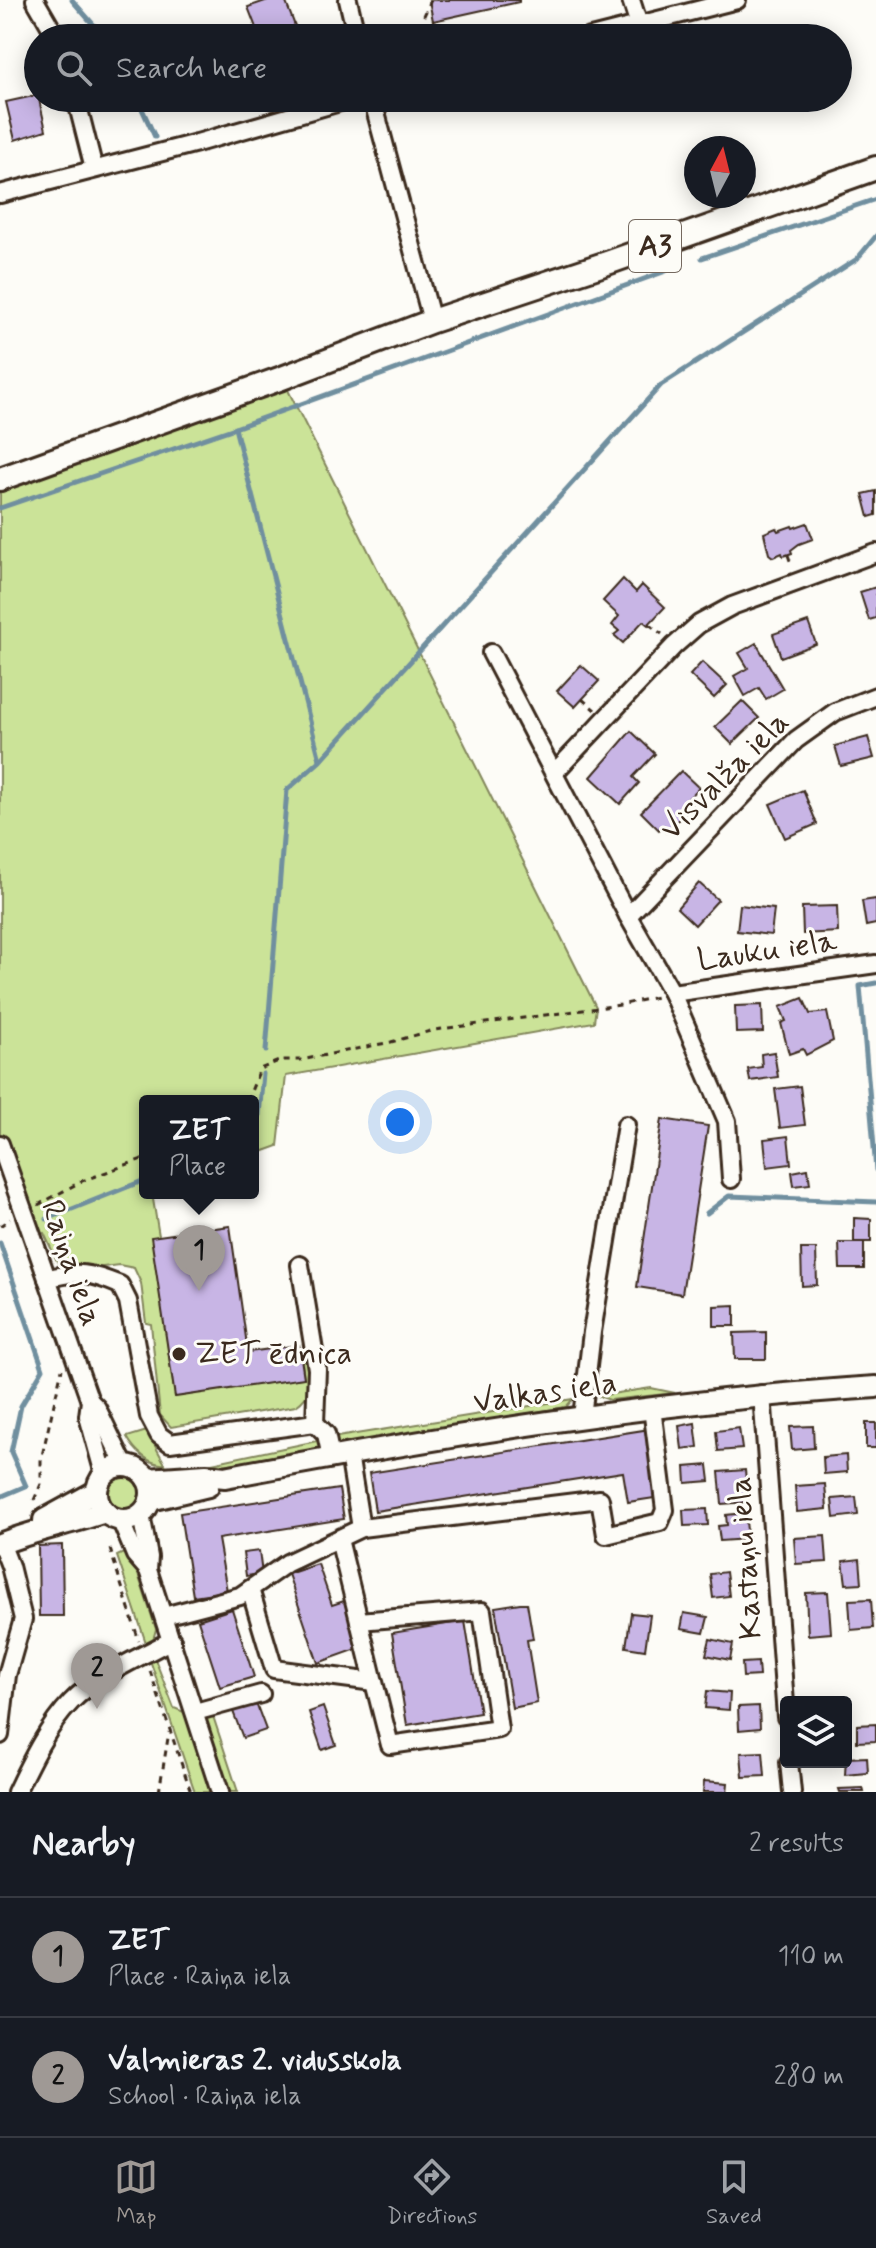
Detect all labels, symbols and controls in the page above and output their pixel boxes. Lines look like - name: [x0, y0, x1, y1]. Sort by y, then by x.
- search box: [24, 24, 852, 112]
- icon: search: [52, 46, 96, 90]
- text: Search here: [116, 49, 267, 88]
- north arrow: [684, 136, 756, 208]
- road number: A3: [629, 220, 681, 272]
- street label: Visvalža iela: [651, 702, 799, 850]
- street label: Lauku iela: [695, 920, 840, 982]
- popup: [139, 1095, 259, 1199]
- your location: [380, 1102, 420, 1142]
- text: ZET: [169, 1111, 229, 1150]
- text: Place: [169, 1150, 226, 1184]
- street label: Raiņa iela: [30, 1194, 112, 1332]
- pin: 1: [173, 1225, 225, 1291]
- place label: ZET ēdnica: [195, 1333, 352, 1375]
- marker: ZET ēdnica: [170, 1345, 188, 1363]
- street label: Valkas iela: [471, 1362, 619, 1424]
- street label: Kastaņu iela: [719, 1475, 773, 1641]
- pin: 2: [71, 1643, 123, 1709]
- map controls: [780, 1696, 852, 1768]
- button: layers: [780, 1696, 852, 1768]
- text: Nearby: [32, 1822, 136, 1867]
- text: 2 results: [749, 1827, 844, 1861]
- text: ZET: [108, 1921, 169, 1960]
- text: 1: [52, 1940, 64, 1974]
- text: 110 m: [778, 1940, 844, 1974]
- text: Place · Raiņa iela: [108, 1960, 291, 1994]
- text: Valmieras 2. vidusskola: [108, 2041, 402, 2080]
- text: 2: [52, 2060, 64, 2094]
- text: 280 m: [774, 2060, 844, 2094]
- text: School · Raiņa iela: [108, 2080, 302, 2114]
- tab: Map: [114, 2155, 158, 2231]
- tab: Directions: [387, 2155, 477, 2231]
- tab: Saved: [706, 2155, 762, 2231]

